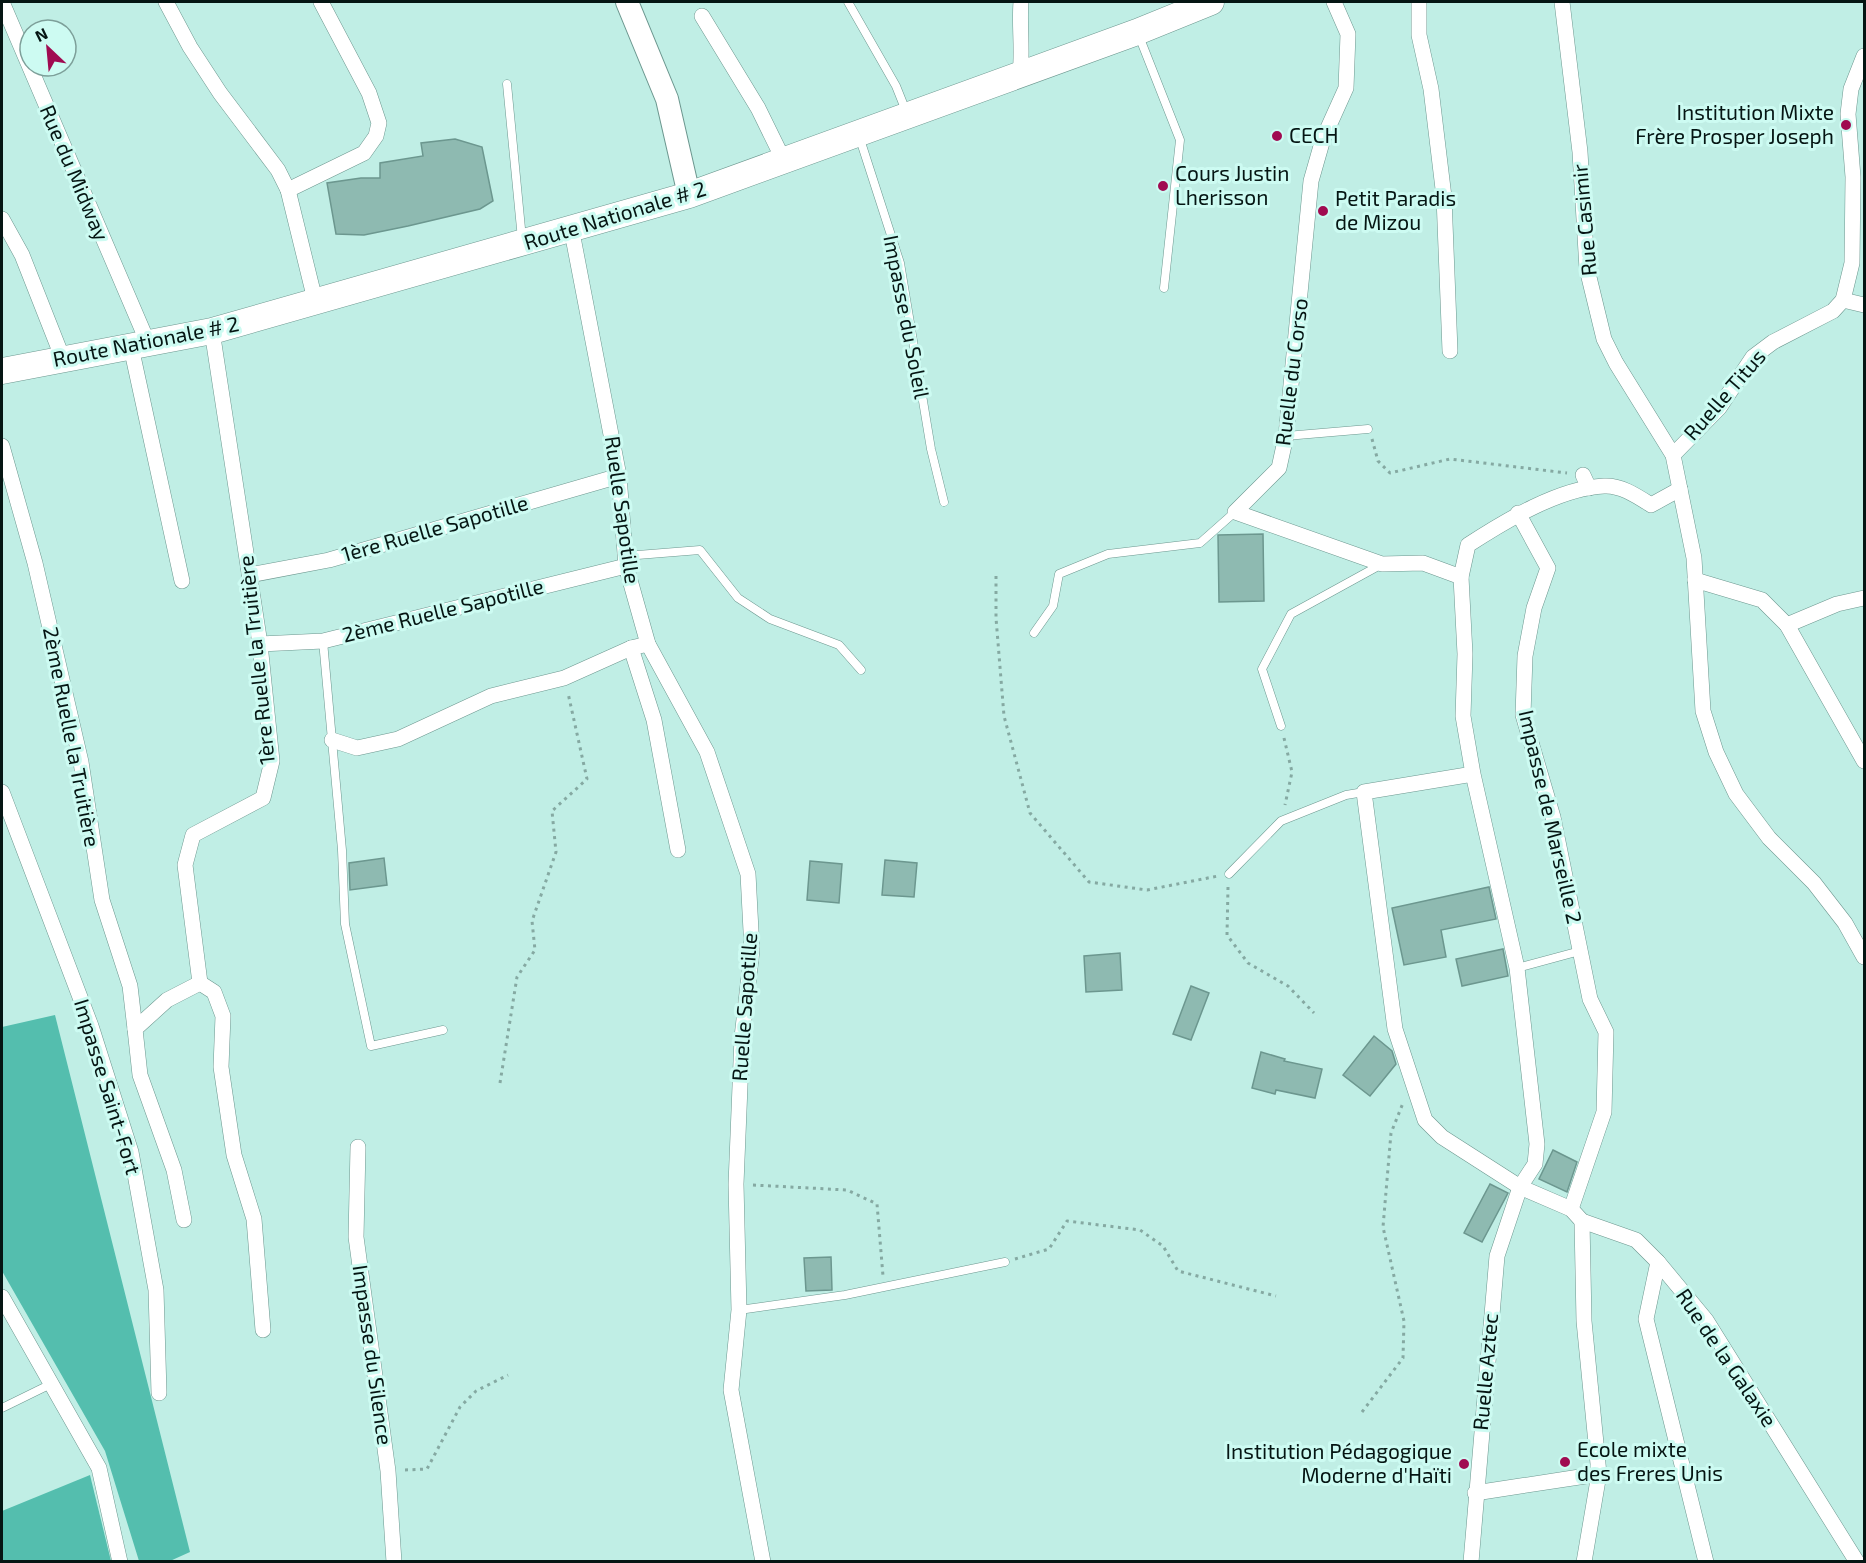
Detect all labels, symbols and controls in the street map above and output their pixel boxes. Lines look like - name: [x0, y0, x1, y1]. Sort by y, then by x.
- north arrow: [18, 18, 78, 78]
- text: N: [32, 23, 51, 45]
- place label: Institution Mixte Frère Prosper Joseph: [1635, 99, 1834, 148]
- street label: Rue du Midway: [36, 101, 115, 244]
- marker: Institution Mixte Frère Prosper Joseph: [1839, 118, 1853, 132]
- place label: CECH: [1289, 122, 1339, 147]
- marker: CECH: [1270, 129, 1284, 143]
- place label: Cours Justin Lherisson: [1175, 160, 1289, 209]
- street label: Rue Casimir: [1566, 163, 1601, 277]
- street label: Route Nationale # 2: [521, 175, 709, 254]
- marker: Cours Justin Lherisson: [1156, 179, 1170, 193]
- place label: Petit Paradis de Mizou: [1335, 185, 1456, 234]
- marker: Petit Paradis de Mizou: [1316, 204, 1330, 218]
- street label: Impasse du Soleil: [879, 233, 936, 401]
- street label: Ruelle du Corso: [1269, 297, 1312, 447]
- street label: Route Nationale # 2: [51, 310, 241, 371]
- street label: Ruelle Titus: [1678, 343, 1770, 445]
- street label: Ruelle Sapotille: [601, 434, 646, 585]
- street label: 1ère Ruelle Sapotille: [338, 489, 531, 566]
- street label: 1ère Ruelle la Truitière: [232, 554, 279, 766]
- street label: 2ème Ruelle Sapotille: [339, 572, 546, 647]
- street label: 2ème Ruelle la Truitière: [39, 624, 106, 849]
- street label: Impasse de Marseille 2: [1515, 707, 1588, 926]
- street label: Ruelle Sapotille: [726, 932, 761, 1082]
- street label: Impasse Saint-Fort: [70, 996, 147, 1177]
- street label: Impasse du Silence: [348, 1263, 399, 1446]
- street label: Rue de la Galaxie: [1672, 1283, 1783, 1431]
- street label: Ruelle Aztec: [1467, 1312, 1502, 1431]
- place label: Ecole mixte des Freres Unis: [1577, 1436, 1723, 1485]
- place label: Institution Pédagogique Moderne d'Haïti: [1226, 1438, 1452, 1487]
- marker: Ecole mixte des Freres Unis: [1558, 1455, 1572, 1469]
- marker: Institution Pédagogique Moderne d'Haïti: [1457, 1457, 1471, 1471]

